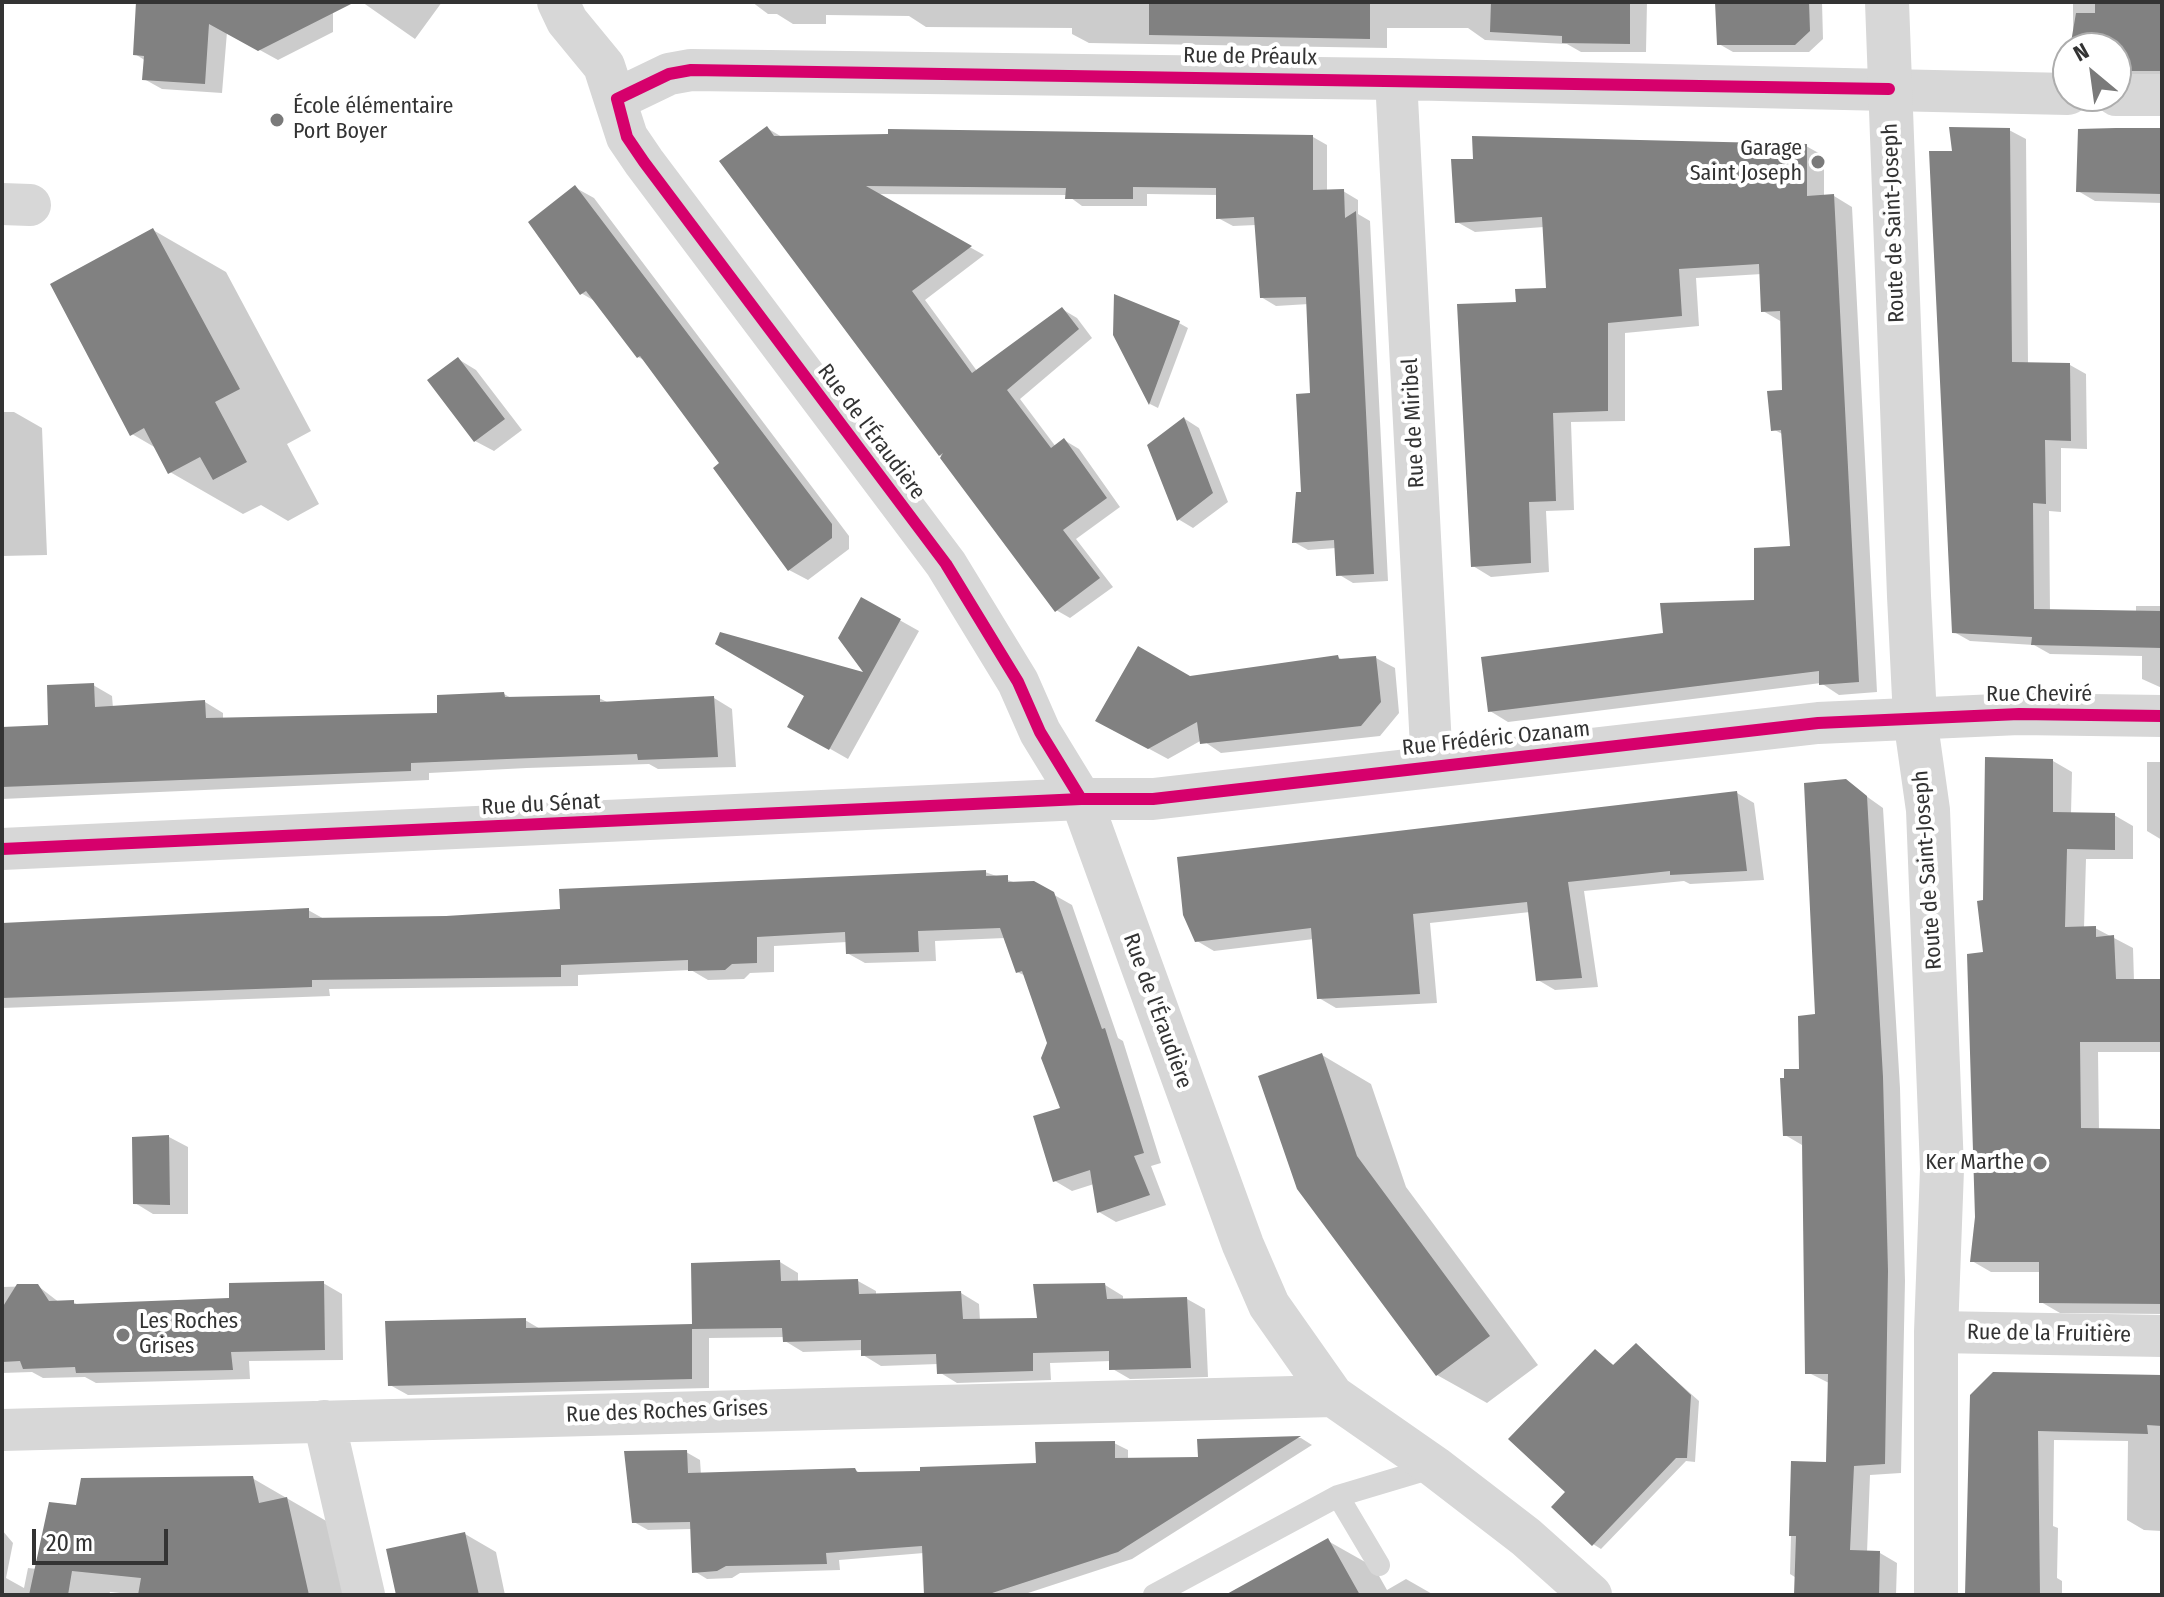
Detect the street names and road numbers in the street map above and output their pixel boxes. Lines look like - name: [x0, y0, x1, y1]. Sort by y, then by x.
- street label: Rue de Préaulx: [1183, 43, 1317, 71]
- street label: Route de Saint-Joseph: [1877, 123, 1911, 323]
- street label: Rue de Miribel: [1397, 357, 1431, 489]
- street label: Rue de l'Éraudière: [811, 359, 931, 505]
- street label: Rue Cheviré: [1986, 682, 2092, 708]
- street label: Rue Frédéric Ozanam: [1401, 716, 1591, 762]
- street label: Route de Saint-Joseph: [1908, 769, 1948, 971]
- street label: Rue du Sénat: [481, 789, 601, 821]
- street label: Rue de l'Éraudière: [1117, 930, 1197, 1092]
- street label: Rue de la Fruitière: [1967, 1319, 2131, 1349]
- street label: Rue des Roches Grises: [566, 1395, 768, 1429]

